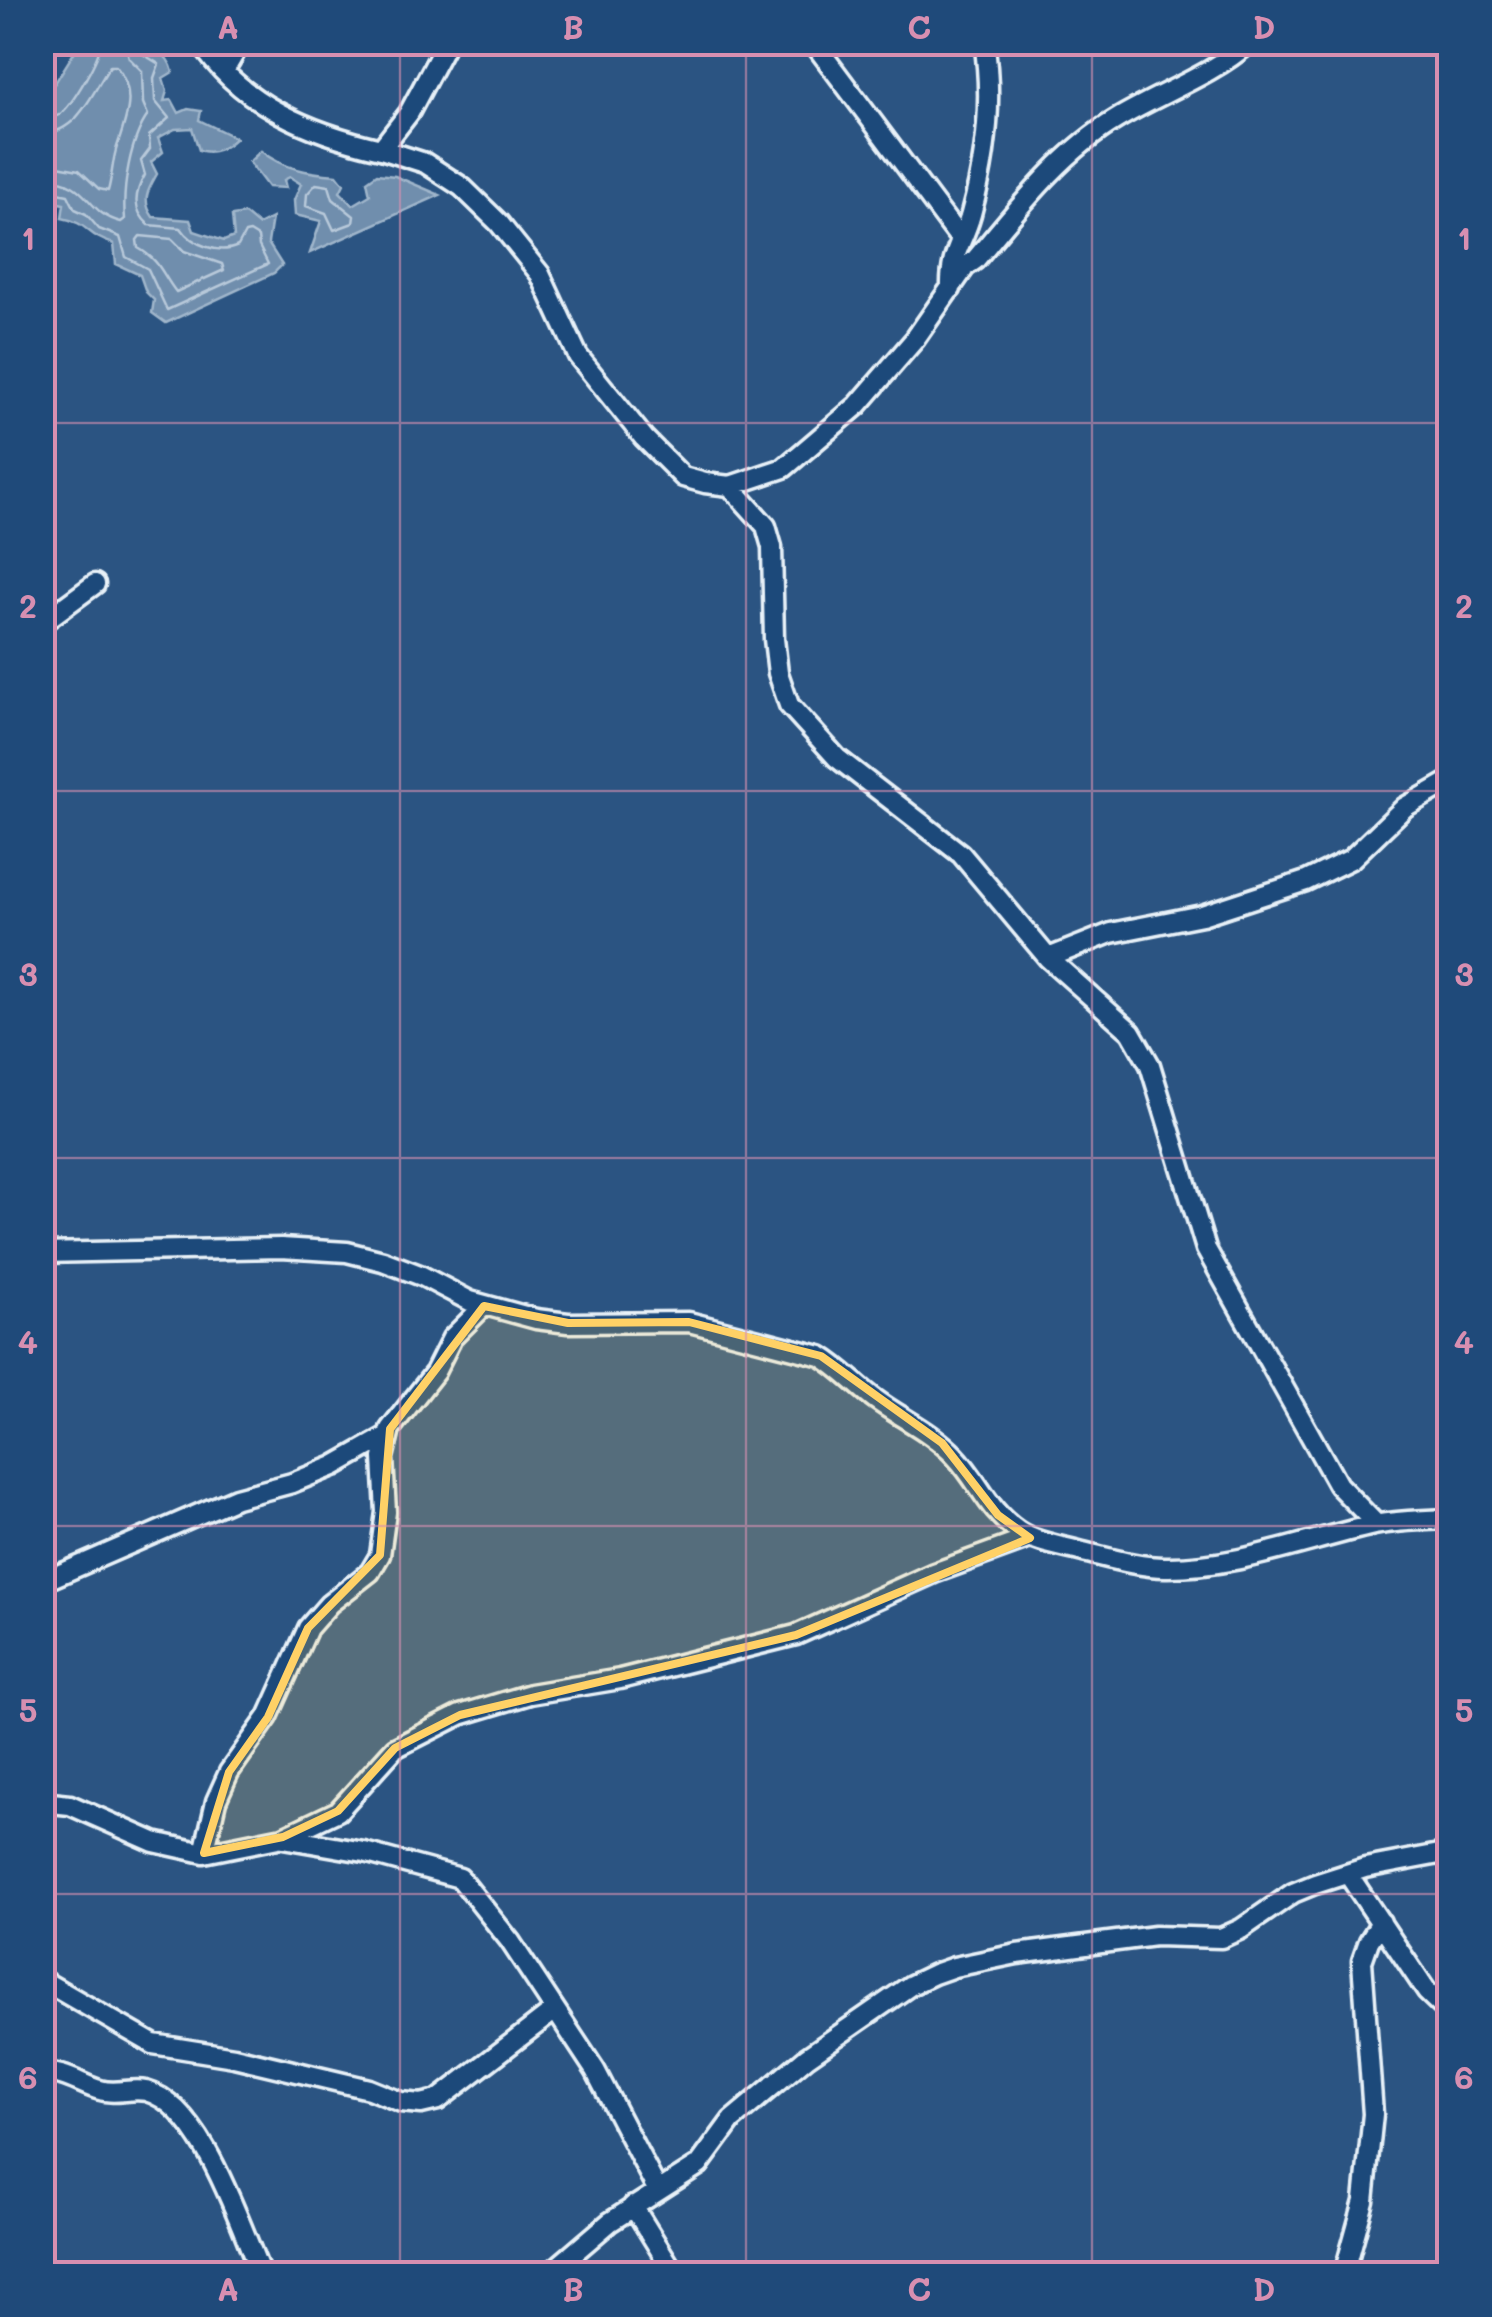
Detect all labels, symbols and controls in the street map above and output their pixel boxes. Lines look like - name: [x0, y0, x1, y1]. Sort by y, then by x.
- text: A: [217, 5, 239, 47]
- text: B: [562, 5, 584, 47]
- text: C: [907, 5, 931, 47]
- text: D: [1253, 5, 1275, 47]
- text: 1: [21, 216, 35, 258]
- text: 1: [1457, 216, 1471, 258]
- text: 2: [19, 584, 37, 626]
- text: 2: [1455, 584, 1473, 626]
- text: 3: [18, 952, 38, 994]
- text: 3: [1454, 952, 1474, 994]
- text: 4: [18, 1320, 38, 1362]
- text: 4: [1454, 1320, 1474, 1362]
- text: 5: [19, 1688, 37, 1730]
- text: 5: [1455, 1688, 1473, 1730]
- text: 6: [18, 2055, 38, 2097]
- text: 6: [1454, 2055, 1474, 2097]
- text: A: [217, 2267, 239, 2309]
- text: B: [562, 2267, 584, 2309]
- text: C: [907, 2267, 931, 2309]
- text: D: [1253, 2267, 1275, 2309]

